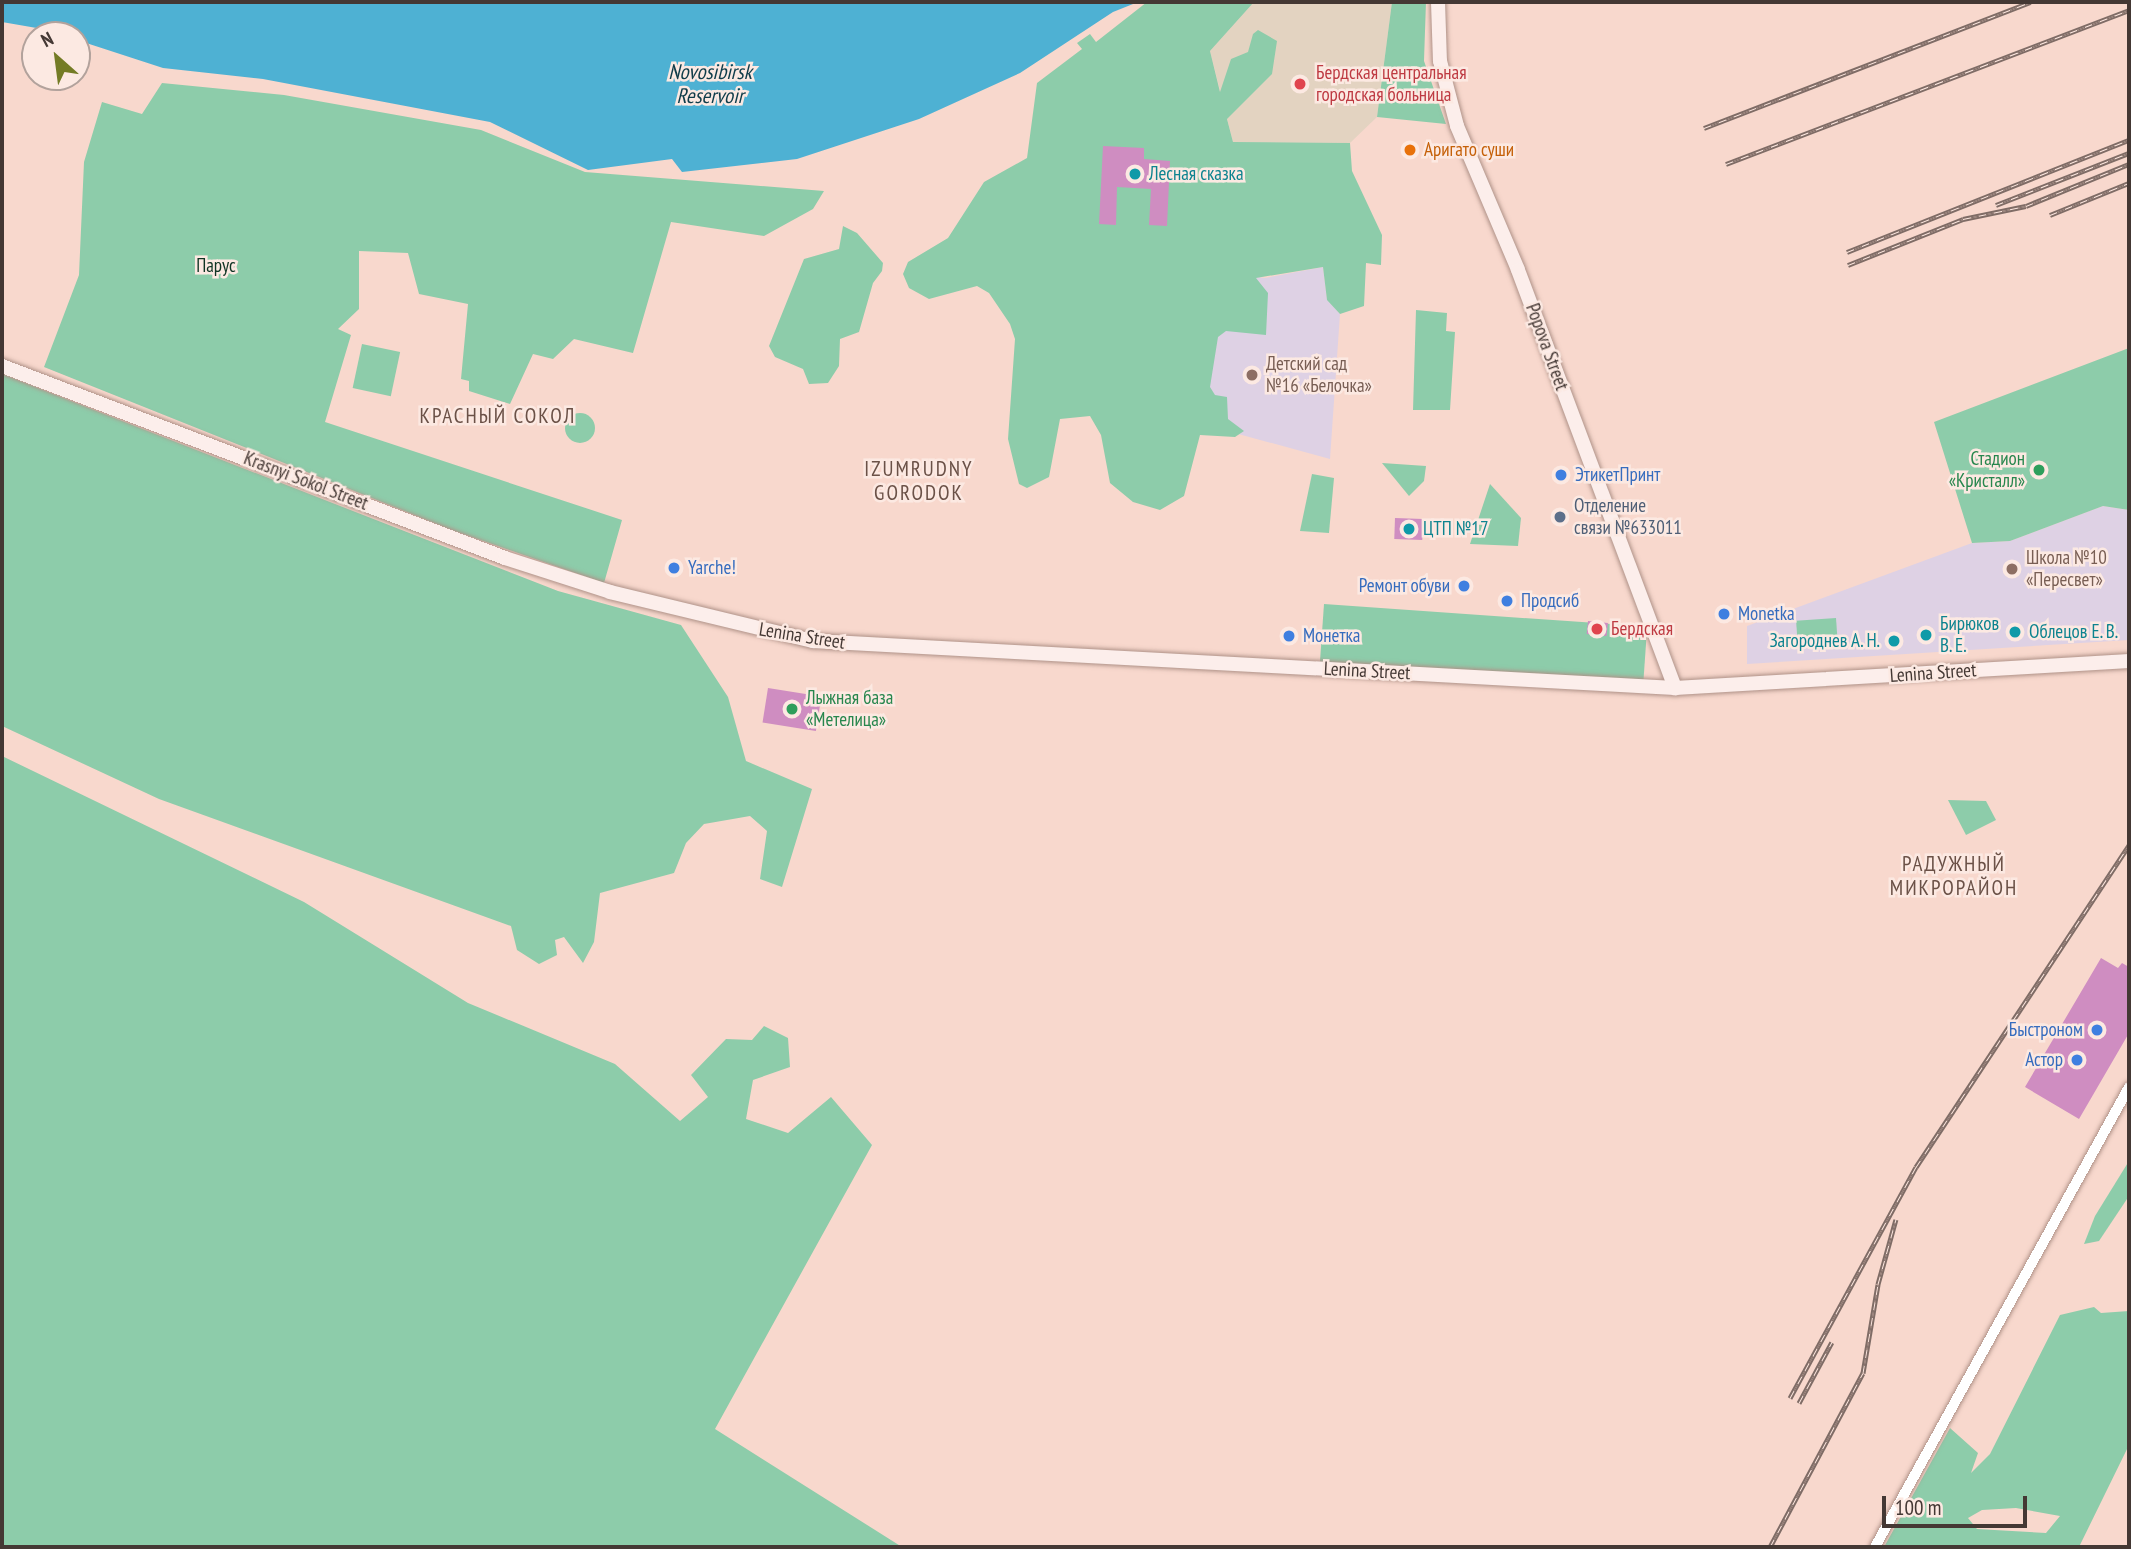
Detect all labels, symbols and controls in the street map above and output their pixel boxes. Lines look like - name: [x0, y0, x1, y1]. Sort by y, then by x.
- north arrow: [21, 21, 91, 91]
- text: N: [37, 26, 57, 52]
- water label: Novosibirsk Reservoir: [668, 59, 752, 109]
- place label: Бердская центральная городская больница: [1316, 62, 1467, 106]
- marker: Бердская центральная городская больница: [1290, 74, 1310, 94]
- place label: Аригато суши: [1424, 139, 1514, 161]
- marker: Аригато суши: [1402, 142, 1418, 158]
- place label: Лесная сказка: [1149, 163, 1244, 185]
- marker: Лесная сказка: [1127, 166, 1143, 182]
- park label: Парус: [196, 255, 236, 277]
- street label: Popova Street: [1521, 300, 1573, 394]
- place label: Детский сад №16 «Белочка»: [1266, 353, 1372, 397]
- marker: Детский сад №16 «Белочка»: [1244, 367, 1260, 383]
- district label: КРАСНЫЙ СОКОЛ: [421, 403, 575, 429]
- street label: Krasnyi Sokol Street: [241, 447, 371, 515]
- place label: Стадион «Кристалл»: [1949, 448, 2025, 492]
- district label: IZUMRUDNY GORODOK: [865, 456, 973, 506]
- marker: Стадион «Кристалл»: [2031, 462, 2047, 478]
- place label: ЭтикетПринт: [1575, 464, 1660, 486]
- marker: ЭтикетПринт: [1553, 467, 1569, 483]
- place label: Отделение связи №633011: [1574, 495, 1682, 539]
- marker: Отделение связи №633011: [1552, 509, 1568, 525]
- place label: ЦТП №17: [1423, 518, 1488, 540]
- marker: ЦТП №17: [1401, 521, 1417, 537]
- place label: Школа №10 «Пересвет»: [2026, 547, 2107, 591]
- place label: Yarche!: [688, 557, 736, 579]
- marker: Yarche!: [666, 560, 682, 576]
- marker: Школа №10 «Пересвет»: [2004, 561, 2020, 577]
- place label: Ремонт обуви: [1358, 575, 1450, 597]
- marker: Ремонт обуви: [1456, 578, 1472, 594]
- place label: Продсиб: [1521, 590, 1579, 612]
- marker: Продсиб: [1499, 593, 1515, 609]
- place label: Monetka: [1738, 603, 1795, 625]
- marker: Monetka: [1716, 606, 1732, 622]
- place label: Бирюков В. Е.: [1940, 613, 1999, 657]
- street label: Lenina Street: [757, 618, 847, 654]
- place label: Бердская: [1611, 618, 1673, 640]
- marker: Бердская: [1589, 621, 1605, 637]
- place label: Облецов Е. В.: [2029, 621, 2119, 643]
- marker: Облецов Е. В.: [2007, 624, 2023, 640]
- place label: Монетка: [1303, 625, 1360, 647]
- marker: Бирюков В. Е.: [1918, 627, 1934, 643]
- marker: Монетка: [1281, 628, 1297, 644]
- place label: Загороднев А. Н.: [1768, 630, 1880, 652]
- marker: Загороднев А. Н.: [1886, 633, 1902, 649]
- street label: Lenina Street: [1323, 657, 1411, 685]
- street label: Lenina Street: [1889, 659, 1977, 687]
- place label: Лыжная база «Метелица»: [806, 687, 893, 731]
- marker: Лыжная база «Метелица»: [784, 701, 800, 717]
- district label: РАДУЖНЫЙ МИКРОРАЙОН: [1891, 851, 2017, 901]
- place label: Быстроном: [2009, 1019, 2083, 1041]
- marker: Быстроном: [2089, 1022, 2105, 1038]
- place label: Астор: [2025, 1049, 2063, 1071]
- marker: Астор: [2069, 1052, 2085, 1068]
- scale bar: [1886, 1482, 2031, 1526]
- text: 100 m: [1895, 1494, 1941, 1521]

